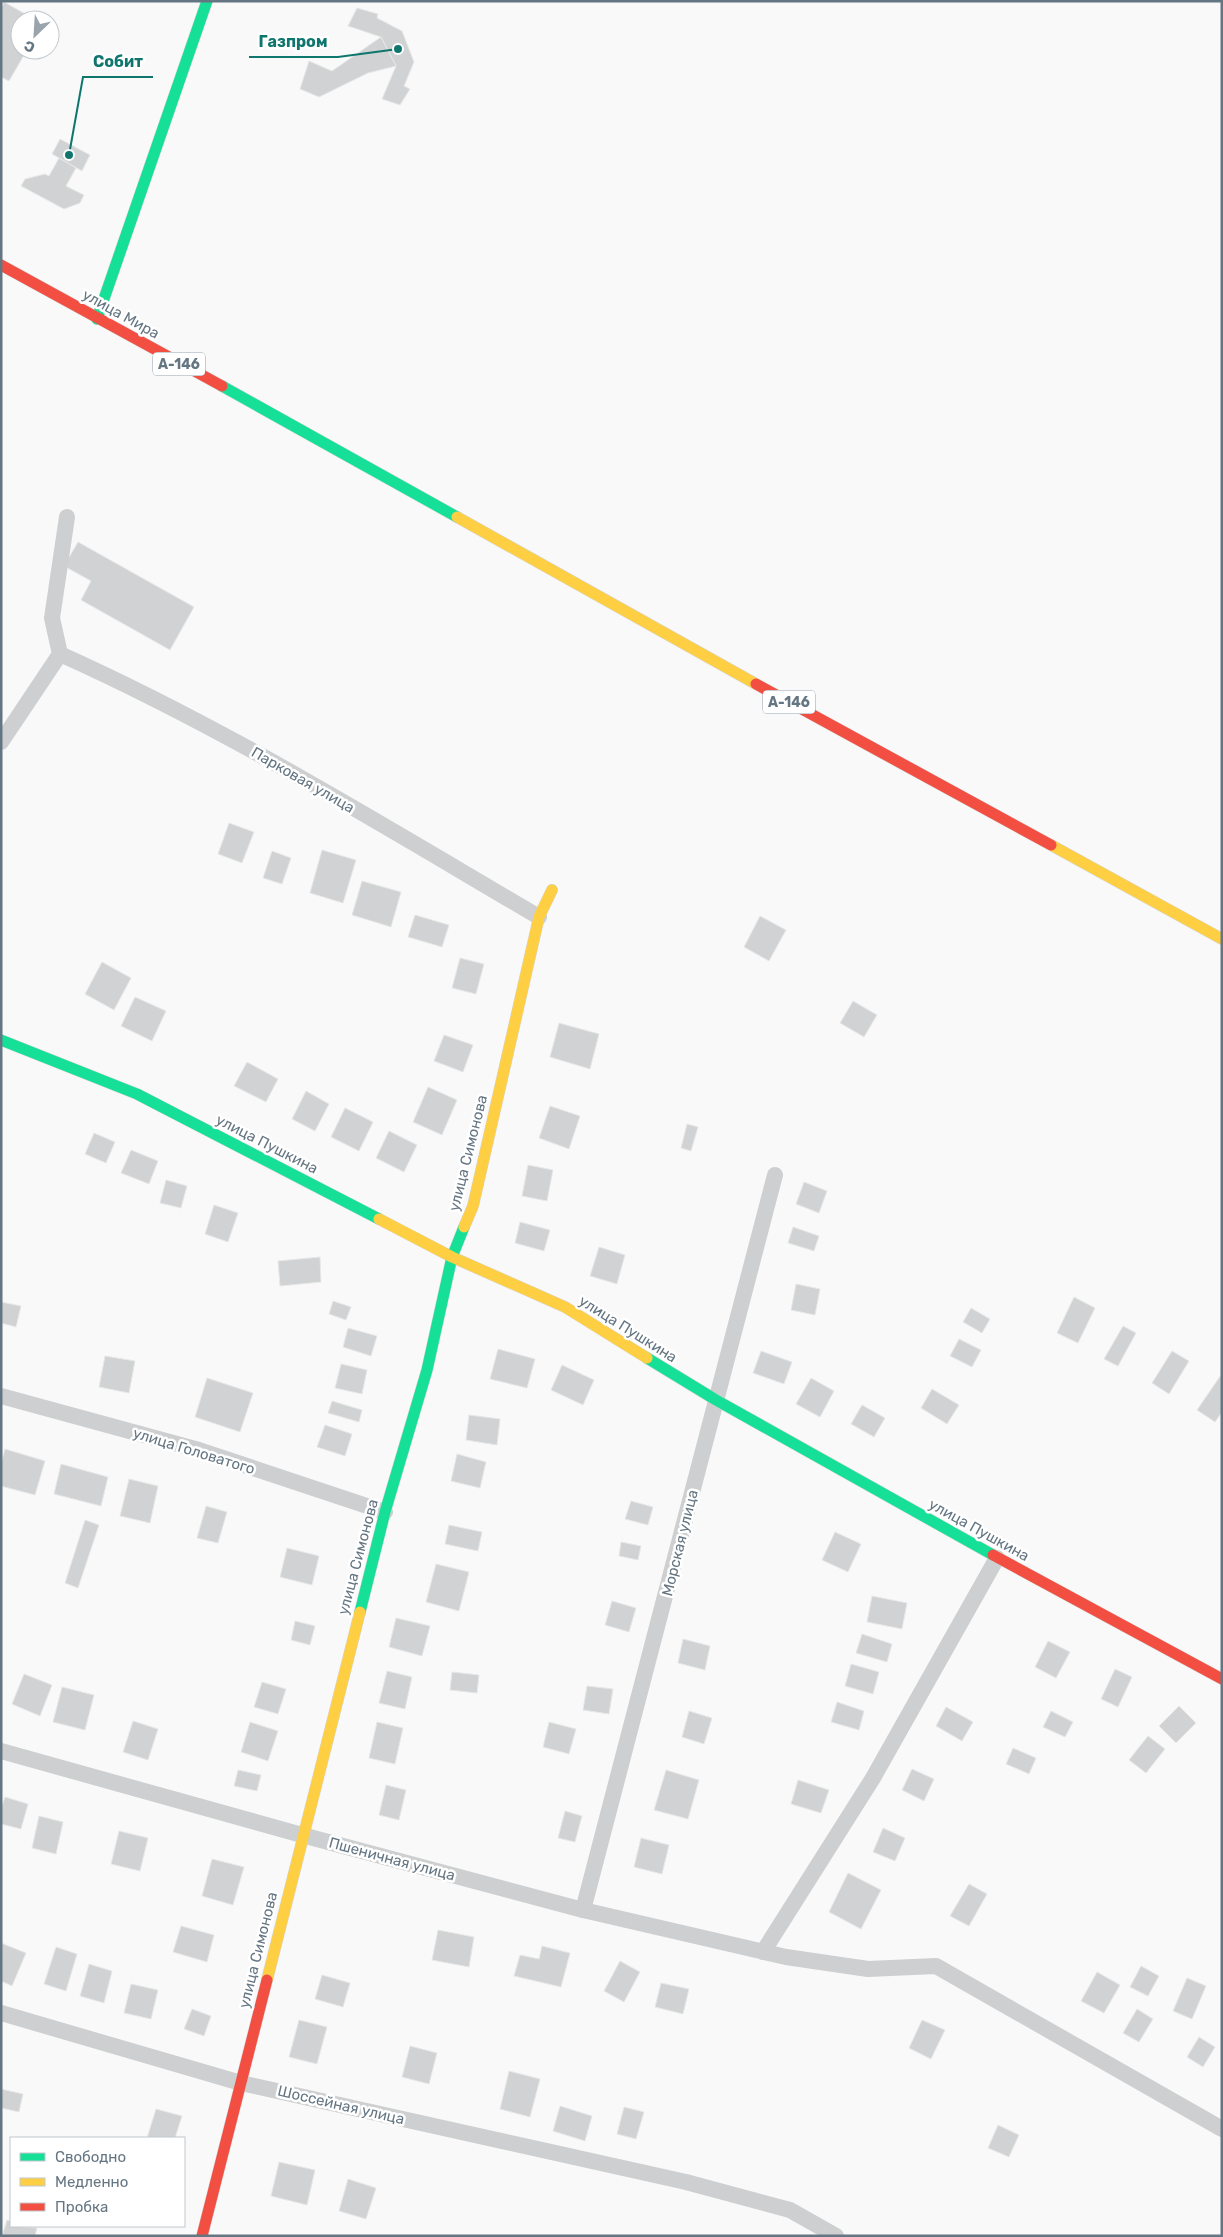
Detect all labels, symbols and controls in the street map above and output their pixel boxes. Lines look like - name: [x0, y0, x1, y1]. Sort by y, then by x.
- north arrow: [10, 10, 60, 60]
- callout: Газпром: [249, 26, 338, 57]
- text: Газпром: [259, 32, 327, 51]
- text: С: [22, 36, 38, 56]
- callout: Собит: [83, 46, 153, 77]
- text: Собит: [93, 52, 143, 71]
- street label: улица Мира: [79, 286, 163, 342]
- road number: А-146: [153, 352, 205, 376]
- road number: А-146: [763, 690, 815, 714]
- street label: Парковая улица: [248, 743, 358, 817]
- street label: улица Симонова: [445, 1093, 491, 1213]
- street label: улица Пушкина: [213, 1111, 321, 1177]
- street label: улица Пушкина: [576, 1292, 680, 1366]
- street label: улица Головатого: [131, 1424, 257, 1478]
- street label: Морская улица: [658, 1488, 702, 1598]
- street label: улица Пушкина: [926, 1495, 1032, 1565]
- street label: улица Симонова: [334, 1497, 382, 1617]
- street label: Пшеничная улица: [327, 1834, 457, 1884]
- street label: улица Симонова: [235, 1890, 281, 2010]
- street label: Шоссейная улица: [276, 2082, 406, 2128]
- legend: [10, 2137, 185, 2227]
- text: Свободно: [55, 2148, 126, 2166]
- text: Медленно: [55, 2173, 128, 2191]
- text: Пробка: [55, 2198, 108, 2216]

